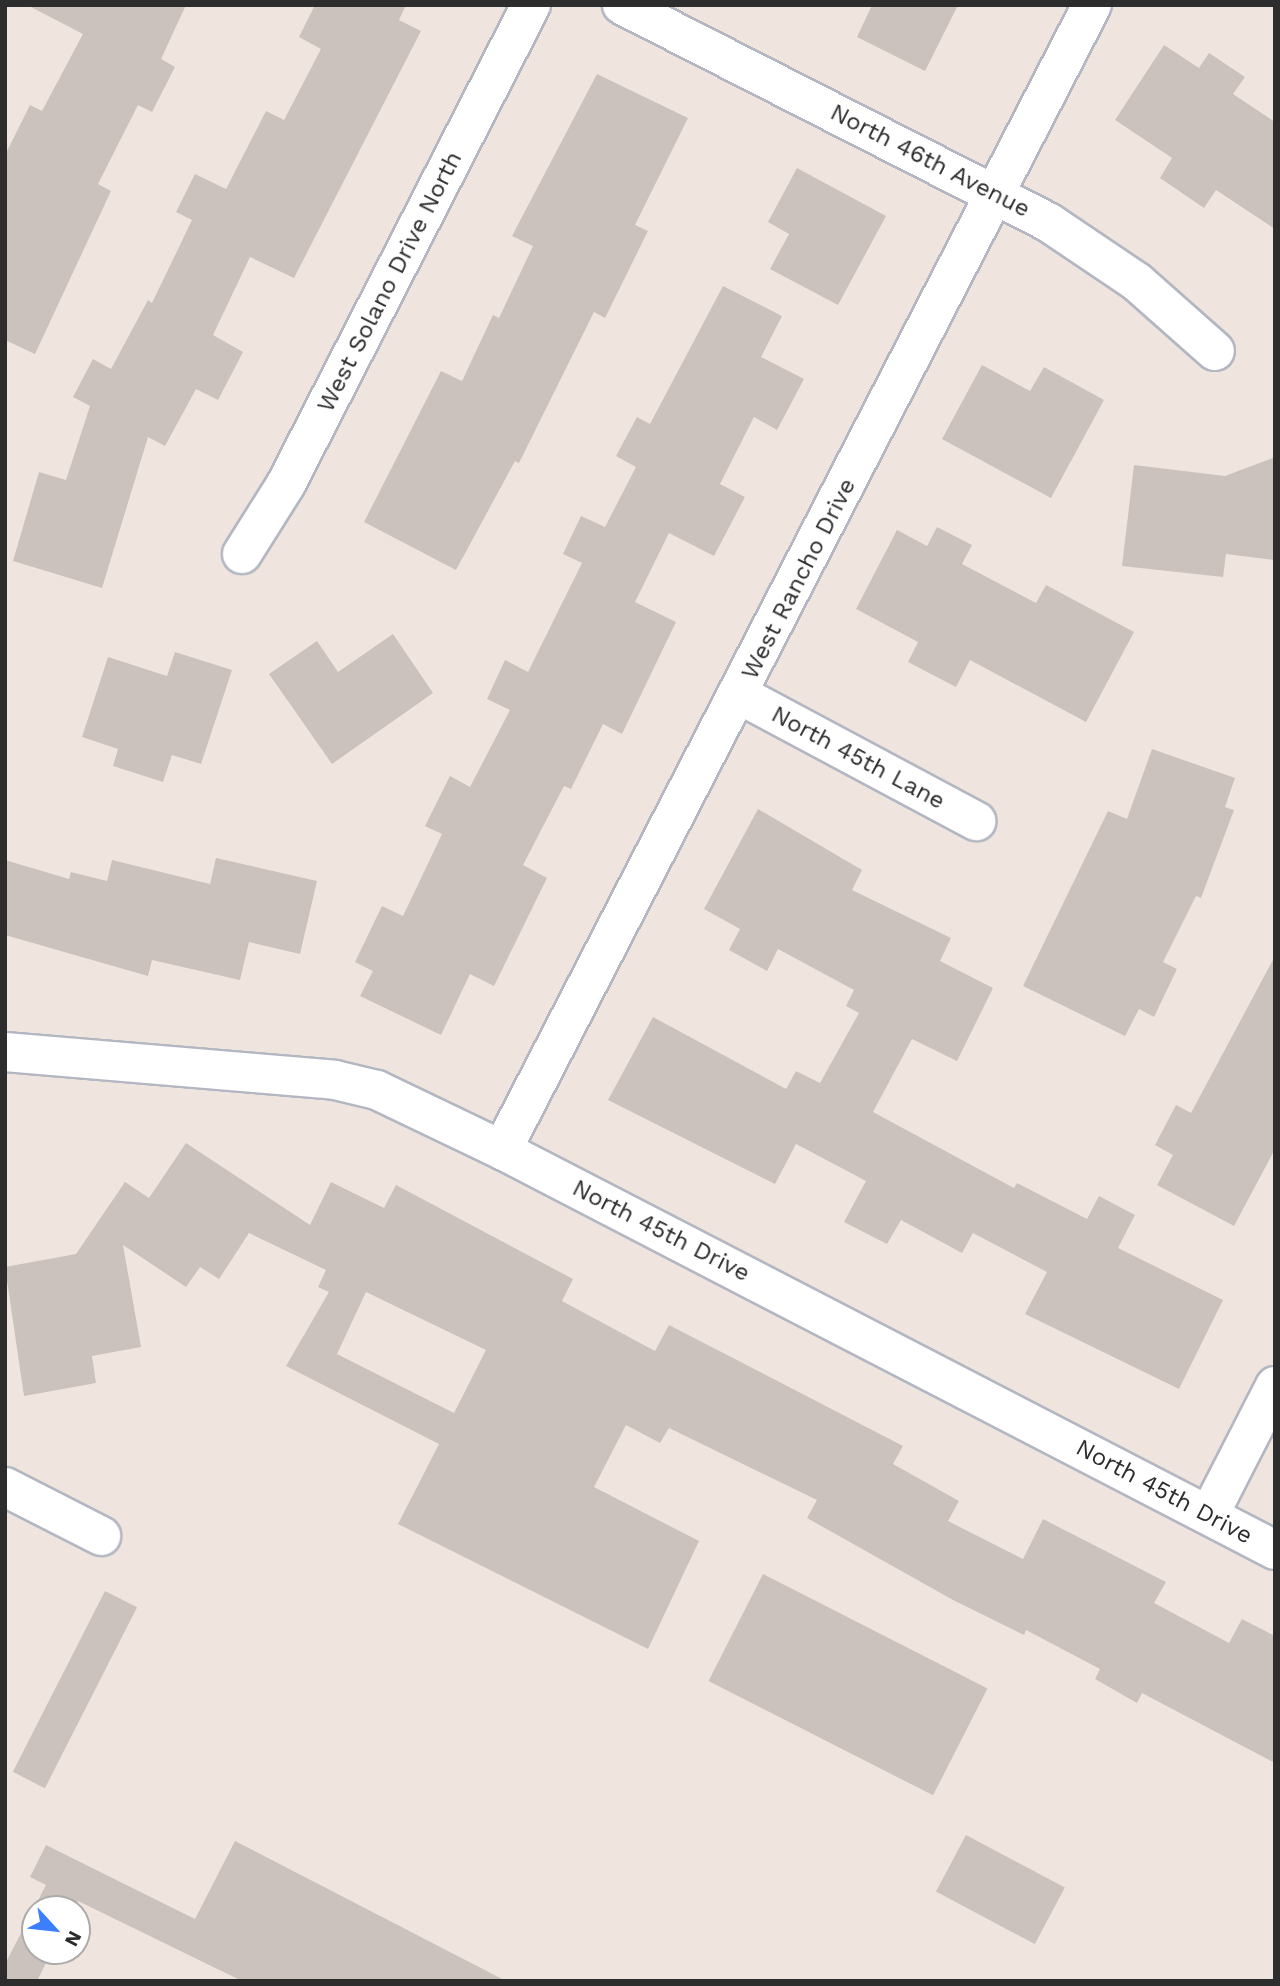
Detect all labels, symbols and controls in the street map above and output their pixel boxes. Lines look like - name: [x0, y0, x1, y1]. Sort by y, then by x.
- street label: North 46th Avenue: [825, 98, 1035, 224]
- street label: West Solano Drive North: [312, 147, 468, 417]
- street label: West Rancho Drive: [736, 474, 862, 684]
- street label: North 45th Lane: [766, 700, 950, 816]
- street label: North 45th Drive: [567, 1174, 755, 1288]
- street label: North 45th Drive: [1071, 1433, 1257, 1551]
- north arrow: [21, 1895, 91, 1965]
- text: N: [60, 1927, 87, 1950]

